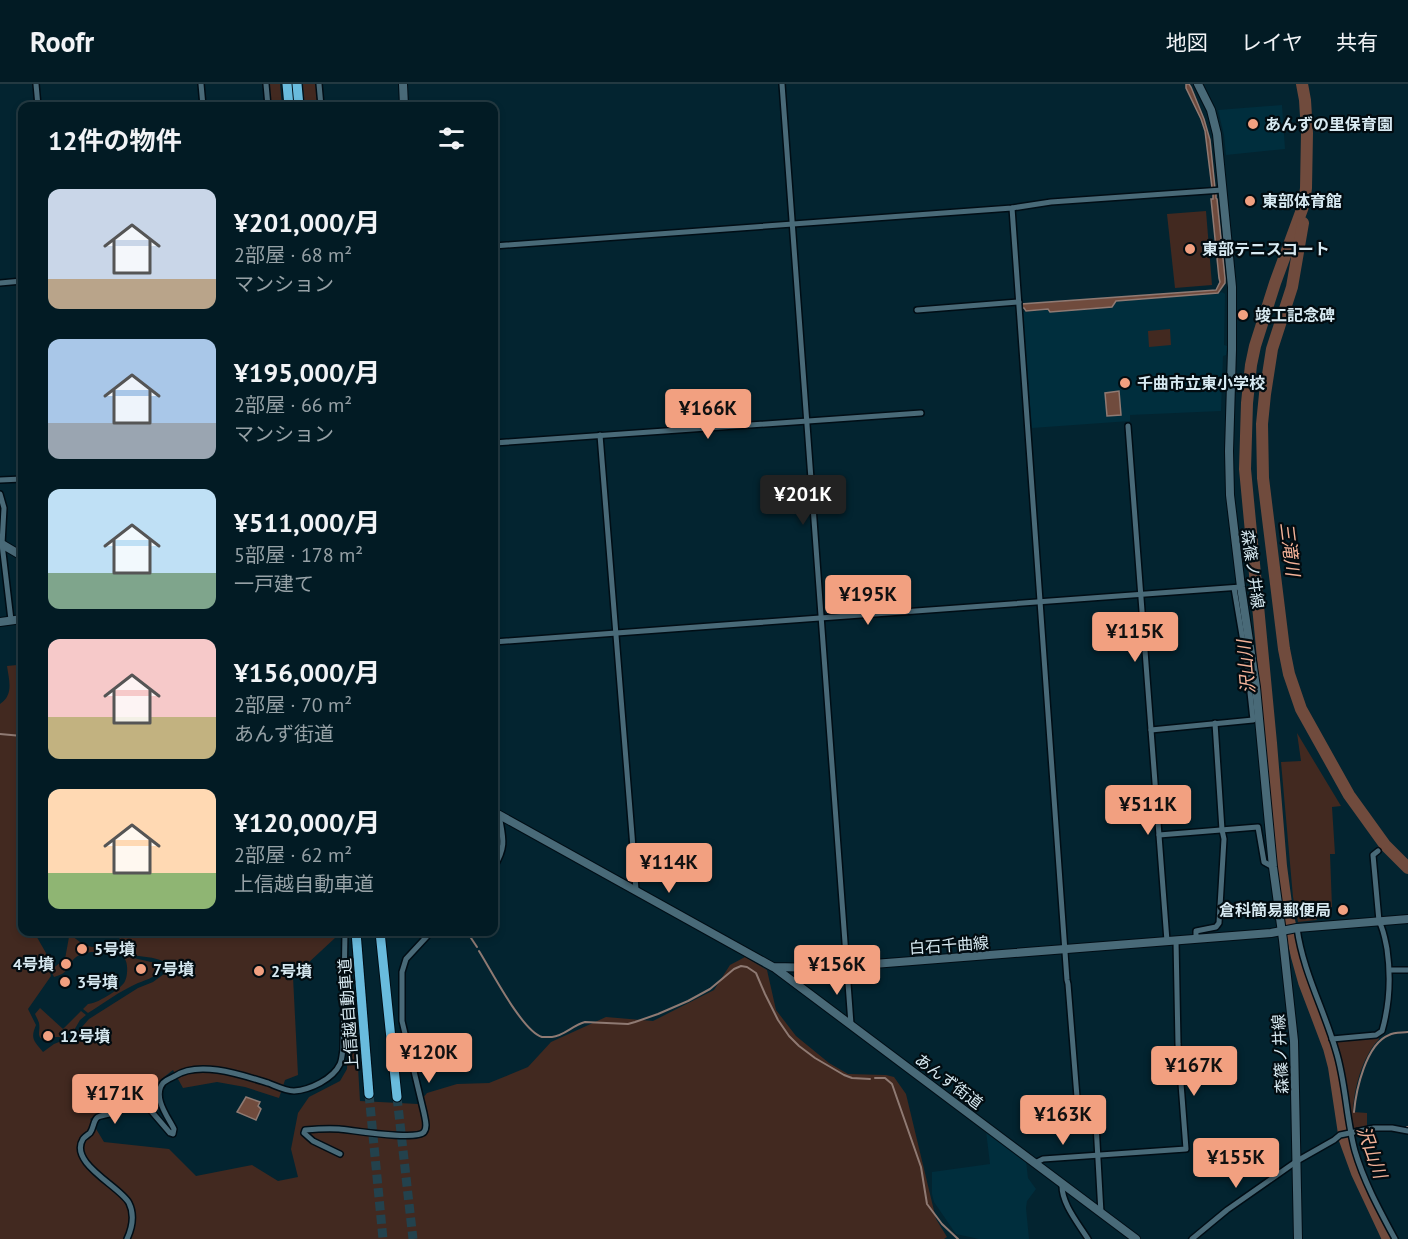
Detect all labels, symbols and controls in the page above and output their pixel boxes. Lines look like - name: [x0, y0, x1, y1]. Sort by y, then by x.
- text: Roofr: [30, 23, 94, 60]
- text: 地図: [1166, 29, 1208, 56]
- text: レイヤ: [1241, 29, 1303, 56]
- text: 共有: [1336, 29, 1378, 56]
- place label: あんずの里保育園: [1265, 114, 1393, 134]
- marker: あんずの里保育園: [1246, 117, 1260, 131]
- icon: filters: [435, 122, 468, 155]
- text: 12件の物件: [48, 124, 181, 157]
- place label: 東部体育館: [1262, 191, 1342, 211]
- marker: 東部体育館: [1243, 194, 1257, 208]
- text: ¥201,000/月: [234, 206, 380, 239]
- icon: home: [96, 213, 168, 285]
- place label: 東部テニスコート: [1202, 239, 1330, 259]
- text: 2部屋 · 68 m²: [234, 242, 352, 268]
- marker: 東部テニスコート: [1183, 242, 1197, 256]
- text: マンション: [234, 271, 334, 297]
- place label: 竣工記念碑: [1255, 305, 1335, 325]
- marker: 竣工記念碑: [1236, 308, 1250, 322]
- text: ¥195,000/月: [234, 356, 380, 389]
- icon: home: [96, 363, 168, 435]
- place label: 千曲市立東小学校: [1137, 373, 1265, 393]
- marker: 千曲市立東小学校: [1118, 376, 1132, 390]
- pin: ¥166K: [666, 389, 750, 440]
- text: 2部屋 · 66 m²: [234, 392, 352, 418]
- text: ¥166K: [679, 395, 737, 421]
- text: マンション: [234, 421, 334, 447]
- pin: ¥201K: [761, 475, 845, 526]
- text: ¥201K: [774, 481, 832, 507]
- text: ¥511,000/月: [234, 506, 380, 539]
- icon: home: [96, 513, 168, 585]
- water label: 三滝川: [1275, 521, 1305, 579]
- street label: 森篠ノ井線: [1238, 528, 1268, 610]
- text: 5部屋 · 178 m²: [234, 542, 363, 568]
- text: 一戸建て: [234, 571, 314, 597]
- pin: ¥195K: [826, 575, 910, 626]
- text: ¥195K: [839, 581, 897, 607]
- pin: ¥115K: [1093, 612, 1177, 663]
- text: ¥115K: [1106, 618, 1164, 644]
- water label: 沢山川: [1232, 637, 1260, 695]
- text: ¥156,000/月: [234, 656, 380, 689]
- icon: home: [96, 663, 168, 735]
- text: 2部屋 · 70 m²: [234, 692, 352, 718]
- text: あんず街道: [234, 721, 334, 747]
- pin: ¥511K: [1106, 785, 1190, 836]
- text: ¥511K: [1119, 791, 1177, 817]
- text: ¥120,000/月: [234, 806, 380, 839]
- icon: home: [96, 813, 168, 885]
- text: 2部屋 · 62 m²: [234, 842, 352, 868]
- pin: ¥114K: [627, 843, 711, 894]
- text: ¥114K: [640, 849, 698, 875]
- text: 上信越自動車道: [234, 871, 374, 897]
- place label: 倉科簡易郵便局: [1219, 900, 1331, 920]
- marker: 倉科簡易郵便局: [1336, 903, 1350, 917]
- street label: 白石千曲線: [908, 932, 990, 958]
- place label: 5号墳: [94, 939, 135, 959]
- marker: 5号墳: [75, 942, 89, 956]
- pin: ¥156K: [795, 945, 879, 996]
- text: ¥156K: [808, 951, 866, 977]
- place label: 4号墳: [13, 954, 54, 974]
- marker: 4号墳: [59, 957, 73, 971]
- street label: 上信越自動車道: [334, 957, 362, 1071]
- place label: 7号墳: [153, 959, 194, 979]
- place label: 2号墳: [271, 961, 312, 981]
- marker: 7号墳: [134, 962, 148, 976]
- marker: 2号墳: [252, 964, 266, 978]
- place label: 3号墳: [77, 972, 118, 992]
- marker: 3号墳: [58, 975, 72, 989]
- street label: 森篠ノ井線: [1268, 1014, 1292, 1094]
- place label: 12号墳: [60, 1026, 110, 1046]
- marker: 12号墳: [41, 1029, 55, 1043]
- pin: ¥120K: [387, 1033, 471, 1084]
- text: ¥120K: [400, 1039, 458, 1065]
- pin: ¥167K: [1152, 1046, 1236, 1097]
- street label: あんず街道: [911, 1049, 987, 1113]
- text: ¥167K: [1165, 1052, 1223, 1078]
- pin: ¥171K: [73, 1074, 157, 1125]
- text: ¥171K: [86, 1080, 144, 1106]
- pin: ¥163K: [1021, 1095, 1105, 1146]
- text: ¥163K: [1034, 1101, 1092, 1127]
- water label: 沢山川: [1352, 1123, 1393, 1183]
- pin: ¥155K: [1194, 1138, 1278, 1189]
- text: ¥155K: [1207, 1144, 1265, 1170]

